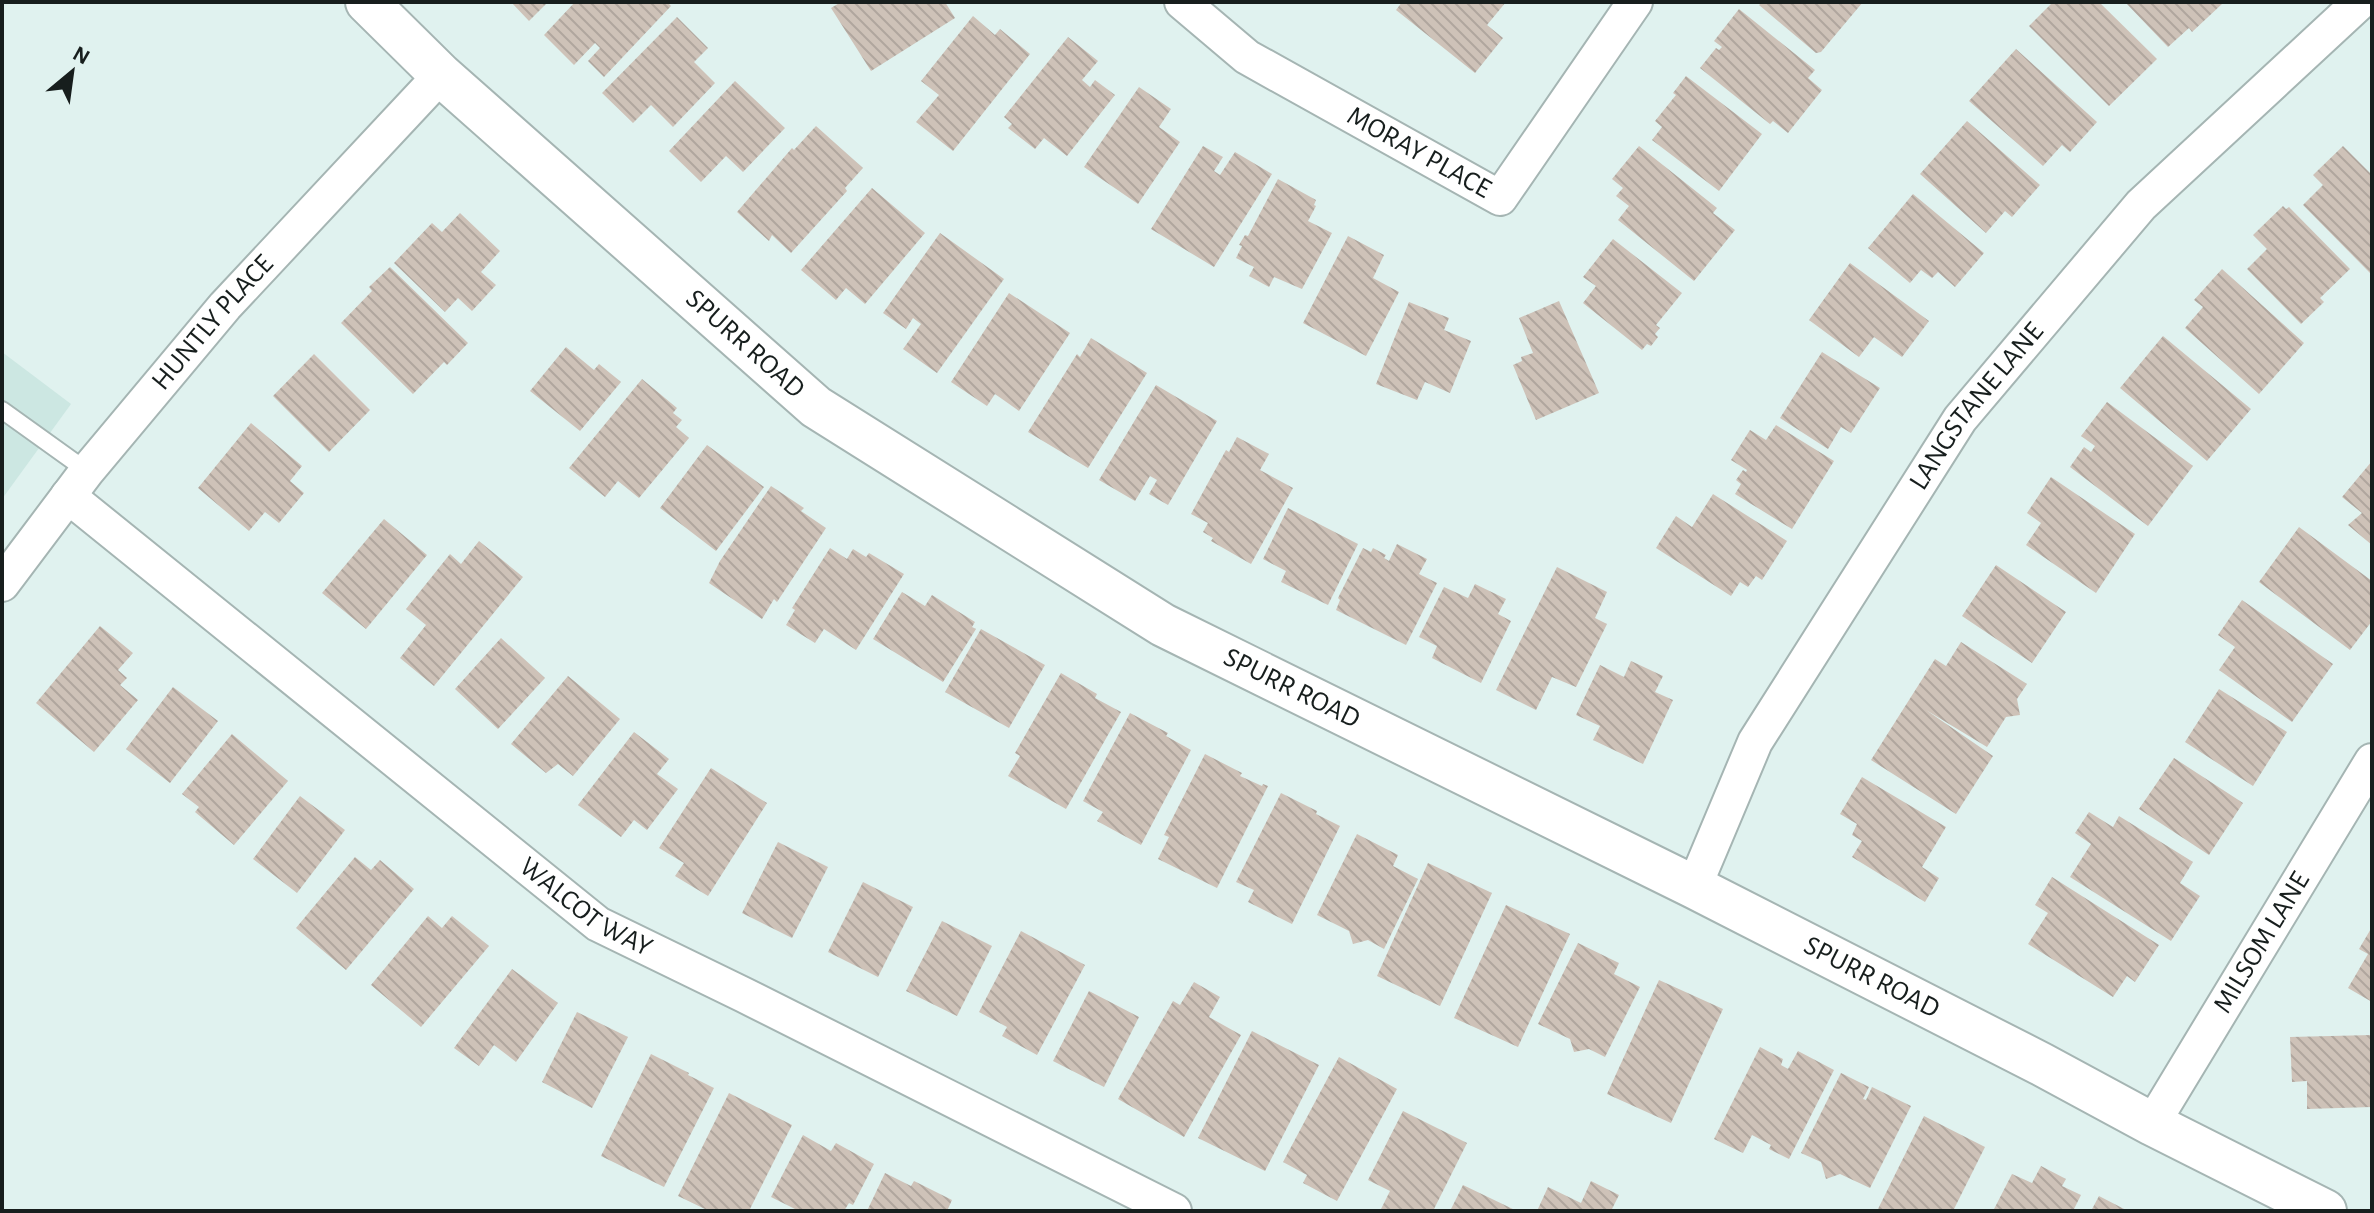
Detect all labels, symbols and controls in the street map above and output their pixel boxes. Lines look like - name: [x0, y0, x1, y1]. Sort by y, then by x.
- north arrow: [32, 32, 112, 112]
- text: N: [69, 42, 93, 69]
- street label: MORAY PLACE: [1342, 102, 1496, 204]
- street label: HUNTLY PLACE: [147, 250, 279, 395]
- street label: SPURR ROAD: [680, 285, 810, 404]
- street label: LANGSTANE LANE: [1905, 317, 2049, 495]
- street label: SPURR ROAD: [1219, 643, 1364, 734]
- street label: WALCOT WAY: [514, 852, 657, 962]
- street label: MILSOM LANE: [2209, 867, 2315, 1018]
- street label: SPURR ROAD: [1799, 931, 1944, 1024]

